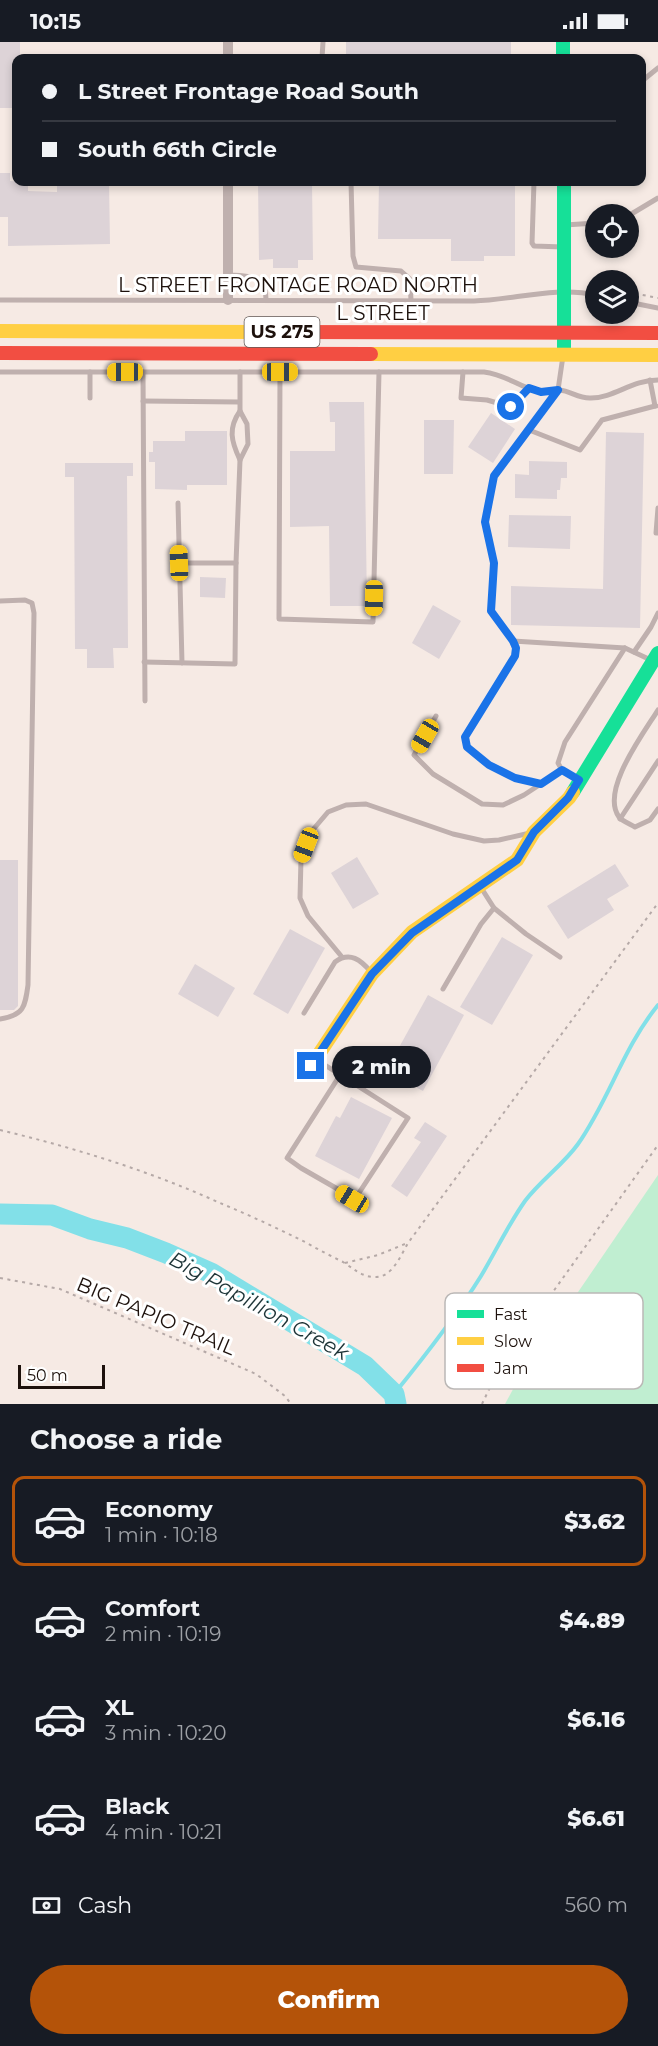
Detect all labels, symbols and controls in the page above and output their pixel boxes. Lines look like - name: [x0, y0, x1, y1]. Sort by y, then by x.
- text: 10:15: [30, 8, 81, 35]
- text: L Street Frontage Road South: [78, 78, 419, 105]
- text: South 66th Circle: [78, 136, 277, 163]
- map controls: [585, 204, 639, 324]
- button: locate: [585, 204, 639, 258]
- button: layers: [585, 270, 639, 324]
- street label: L STREET FRONTAGE ROAD NORTH: [118, 273, 478, 297]
- street label: L STREET: [336, 301, 430, 325]
- road number: US 275: [244, 317, 320, 347]
- car: [107, 363, 143, 381]
- car: [262, 363, 298, 381]
- route start: [497, 393, 524, 420]
- car: [169, 545, 189, 581]
- car: [365, 580, 383, 616]
- car: [408, 716, 442, 756]
- car: [291, 825, 321, 865]
- callout: 2 min: [332, 1045, 431, 1087]
- route end: [297, 1052, 324, 1079]
- text: 2 min: [352, 1055, 411, 1079]
- car: [332, 1182, 372, 1216]
- water label: Big Papillion Creek: [165, 1246, 355, 1366]
- street label: BIG PAPIO TRAIL: [73, 1272, 239, 1360]
- legend: [445, 1293, 643, 1389]
- text: Fast: [494, 1305, 528, 1324]
- text: Slow: [494, 1332, 532, 1351]
- text: Jam: [493, 1359, 528, 1378]
- scale bar: [18, 1362, 105, 1390]
- text: 50 m: [27, 1366, 68, 1385]
- text: Choose a ride: [30, 1423, 222, 1456]
- icon: car: [33, 1494, 87, 1548]
- text: Economy: [105, 1496, 213, 1523]
- text: $3.62: [564, 1508, 625, 1535]
- text: 1 min · 10:18: [105, 1523, 218, 1547]
- icon: car: [33, 1593, 87, 1647]
- text: Comfort: [105, 1595, 200, 1622]
- text: $4.89: [559, 1607, 625, 1634]
- text: 2 min · 10:19: [105, 1622, 221, 1646]
- icon: car: [33, 1692, 87, 1746]
- text: XL: [105, 1694, 134, 1721]
- text: $6.16: [567, 1706, 625, 1733]
- text: 3 min · 10:20: [105, 1721, 226, 1745]
- icon: car: [33, 1791, 87, 1845]
- text: Black: [105, 1793, 169, 1820]
- text: $6.61: [567, 1805, 625, 1832]
- text: 4 min · 10:21: [105, 1820, 222, 1844]
- icon: cash: [30, 1889, 63, 1922]
- text: Cash: [78, 1892, 132, 1919]
- text: 560 m: [565, 1893, 628, 1917]
- button: Confirm: [30, 1965, 628, 2034]

